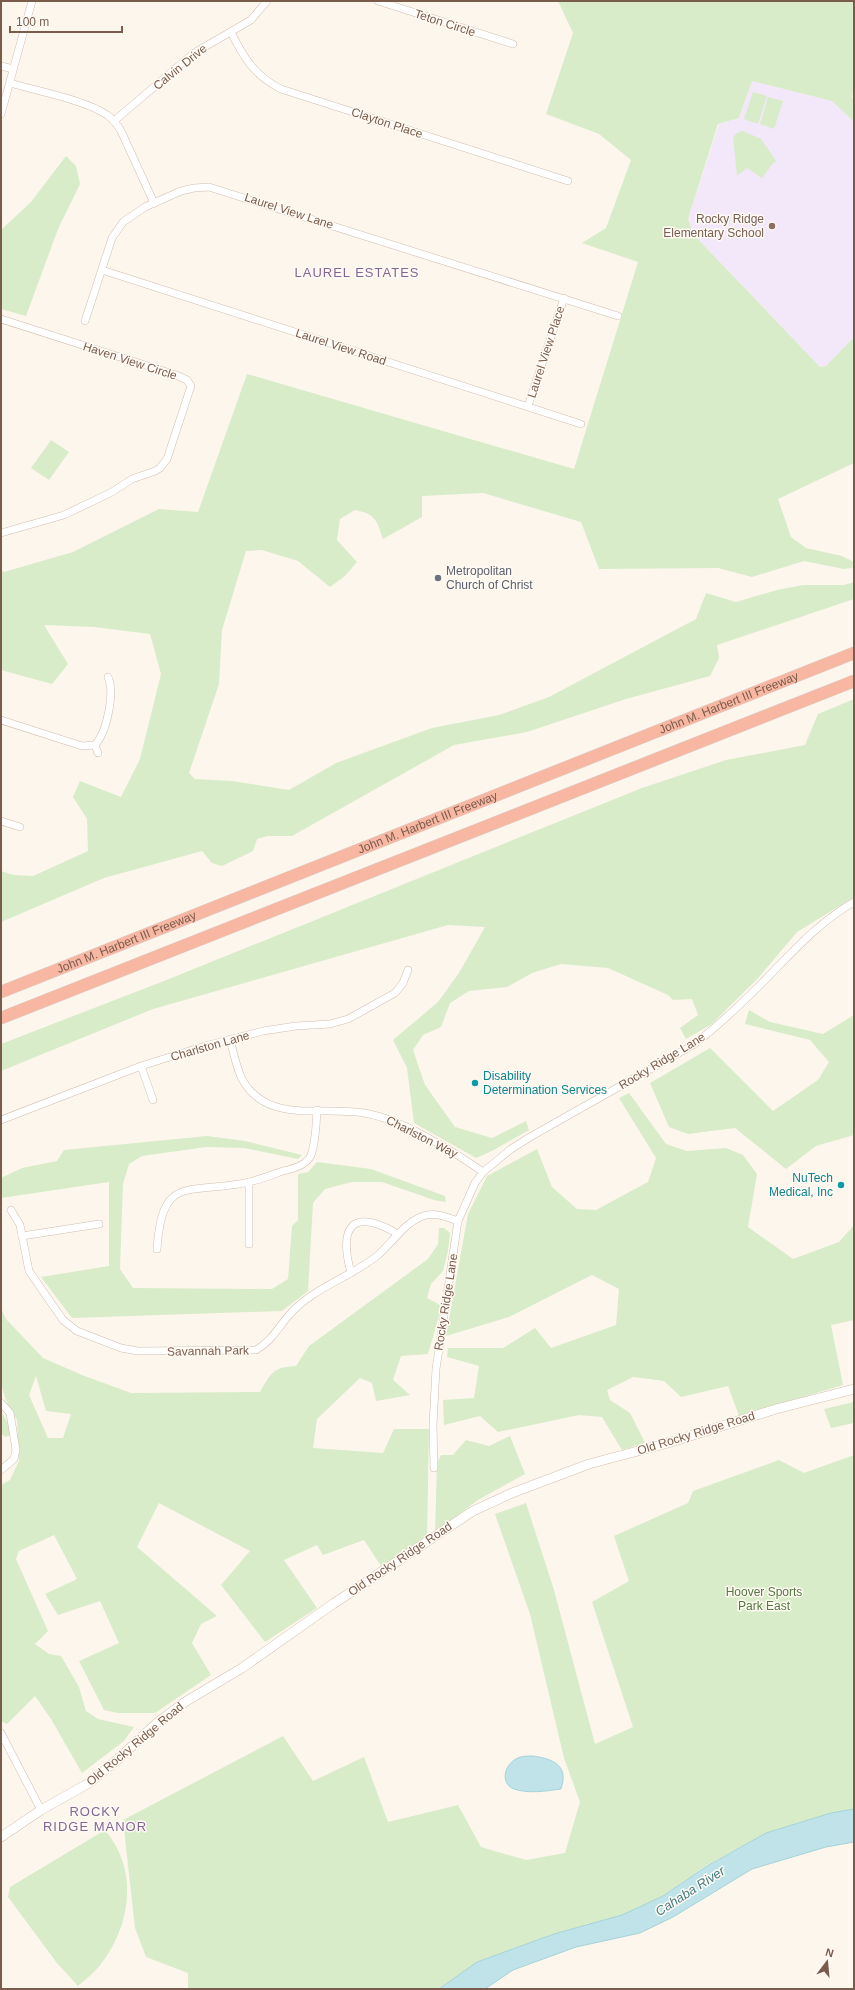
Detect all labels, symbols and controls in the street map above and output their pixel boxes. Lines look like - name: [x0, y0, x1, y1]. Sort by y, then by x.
- street label: Teton Circle: [413, 7, 478, 40]
- scale bar: [10, 8, 122, 34]
- text: 100 m: [16, 15, 49, 29]
- street label: Calvin Drive: [150, 41, 210, 93]
- street label: Clayton Place: [350, 105, 425, 141]
- street label: Laurel View Lane: [243, 190, 335, 232]
- place label: Rocky Ridge Elementary School: [663, 212, 764, 240]
- marker: Rocky Ridge Elementary School: [767, 221, 777, 231]
- district label: LAUREL ESTATES: [294, 265, 420, 280]
- street label: Laurel View Place: [525, 304, 568, 400]
- street label: Laurel View Road: [294, 326, 388, 368]
- street label: Haven View Circle: [81, 339, 179, 383]
- place label: Metropolitan Church of Christ: [446, 564, 533, 592]
- marker: Metropolitan Church of Christ: [433, 573, 443, 583]
- street label: John M. Harbert III Freeway: [657, 669, 800, 737]
- street label: John M. Harbert III Freeway: [356, 788, 499, 856]
- street label: John M. Harbert III Freeway: [55, 908, 198, 976]
- street label: Charlston Lane: [169, 1028, 251, 1064]
- street label: Rocky Ridge Lane: [616, 1030, 708, 1092]
- place label: Disability Determination Services: [483, 1069, 607, 1097]
- marker: Disability Determination Services: [470, 1078, 480, 1088]
- street label: Charlston Way: [384, 1113, 460, 1161]
- place label: NuTech Medical, Inc: [769, 1171, 833, 1199]
- marker: NuTech Medical, Inc: [836, 1180, 846, 1190]
- street label: Rocky Ridge Lane: [431, 1252, 461, 1352]
- street label: Savannah Park: [167, 1343, 250, 1359]
- street label: Old Rocky Ridge Road: [636, 1408, 756, 1458]
- street label: Old Rocky Ridge Road: [345, 1519, 455, 1599]
- park label: Hoover Sports Park East: [726, 1585, 802, 1613]
- street label: Old Rocky Ridge Road: [84, 1699, 186, 1789]
- district label: ROCKY RIDGE MANOR: [43, 1804, 147, 1834]
- water label: Cahaba River: [653, 1863, 728, 1919]
- north arrow: [807, 1942, 847, 1982]
- text: N: [824, 1946, 835, 1959]

